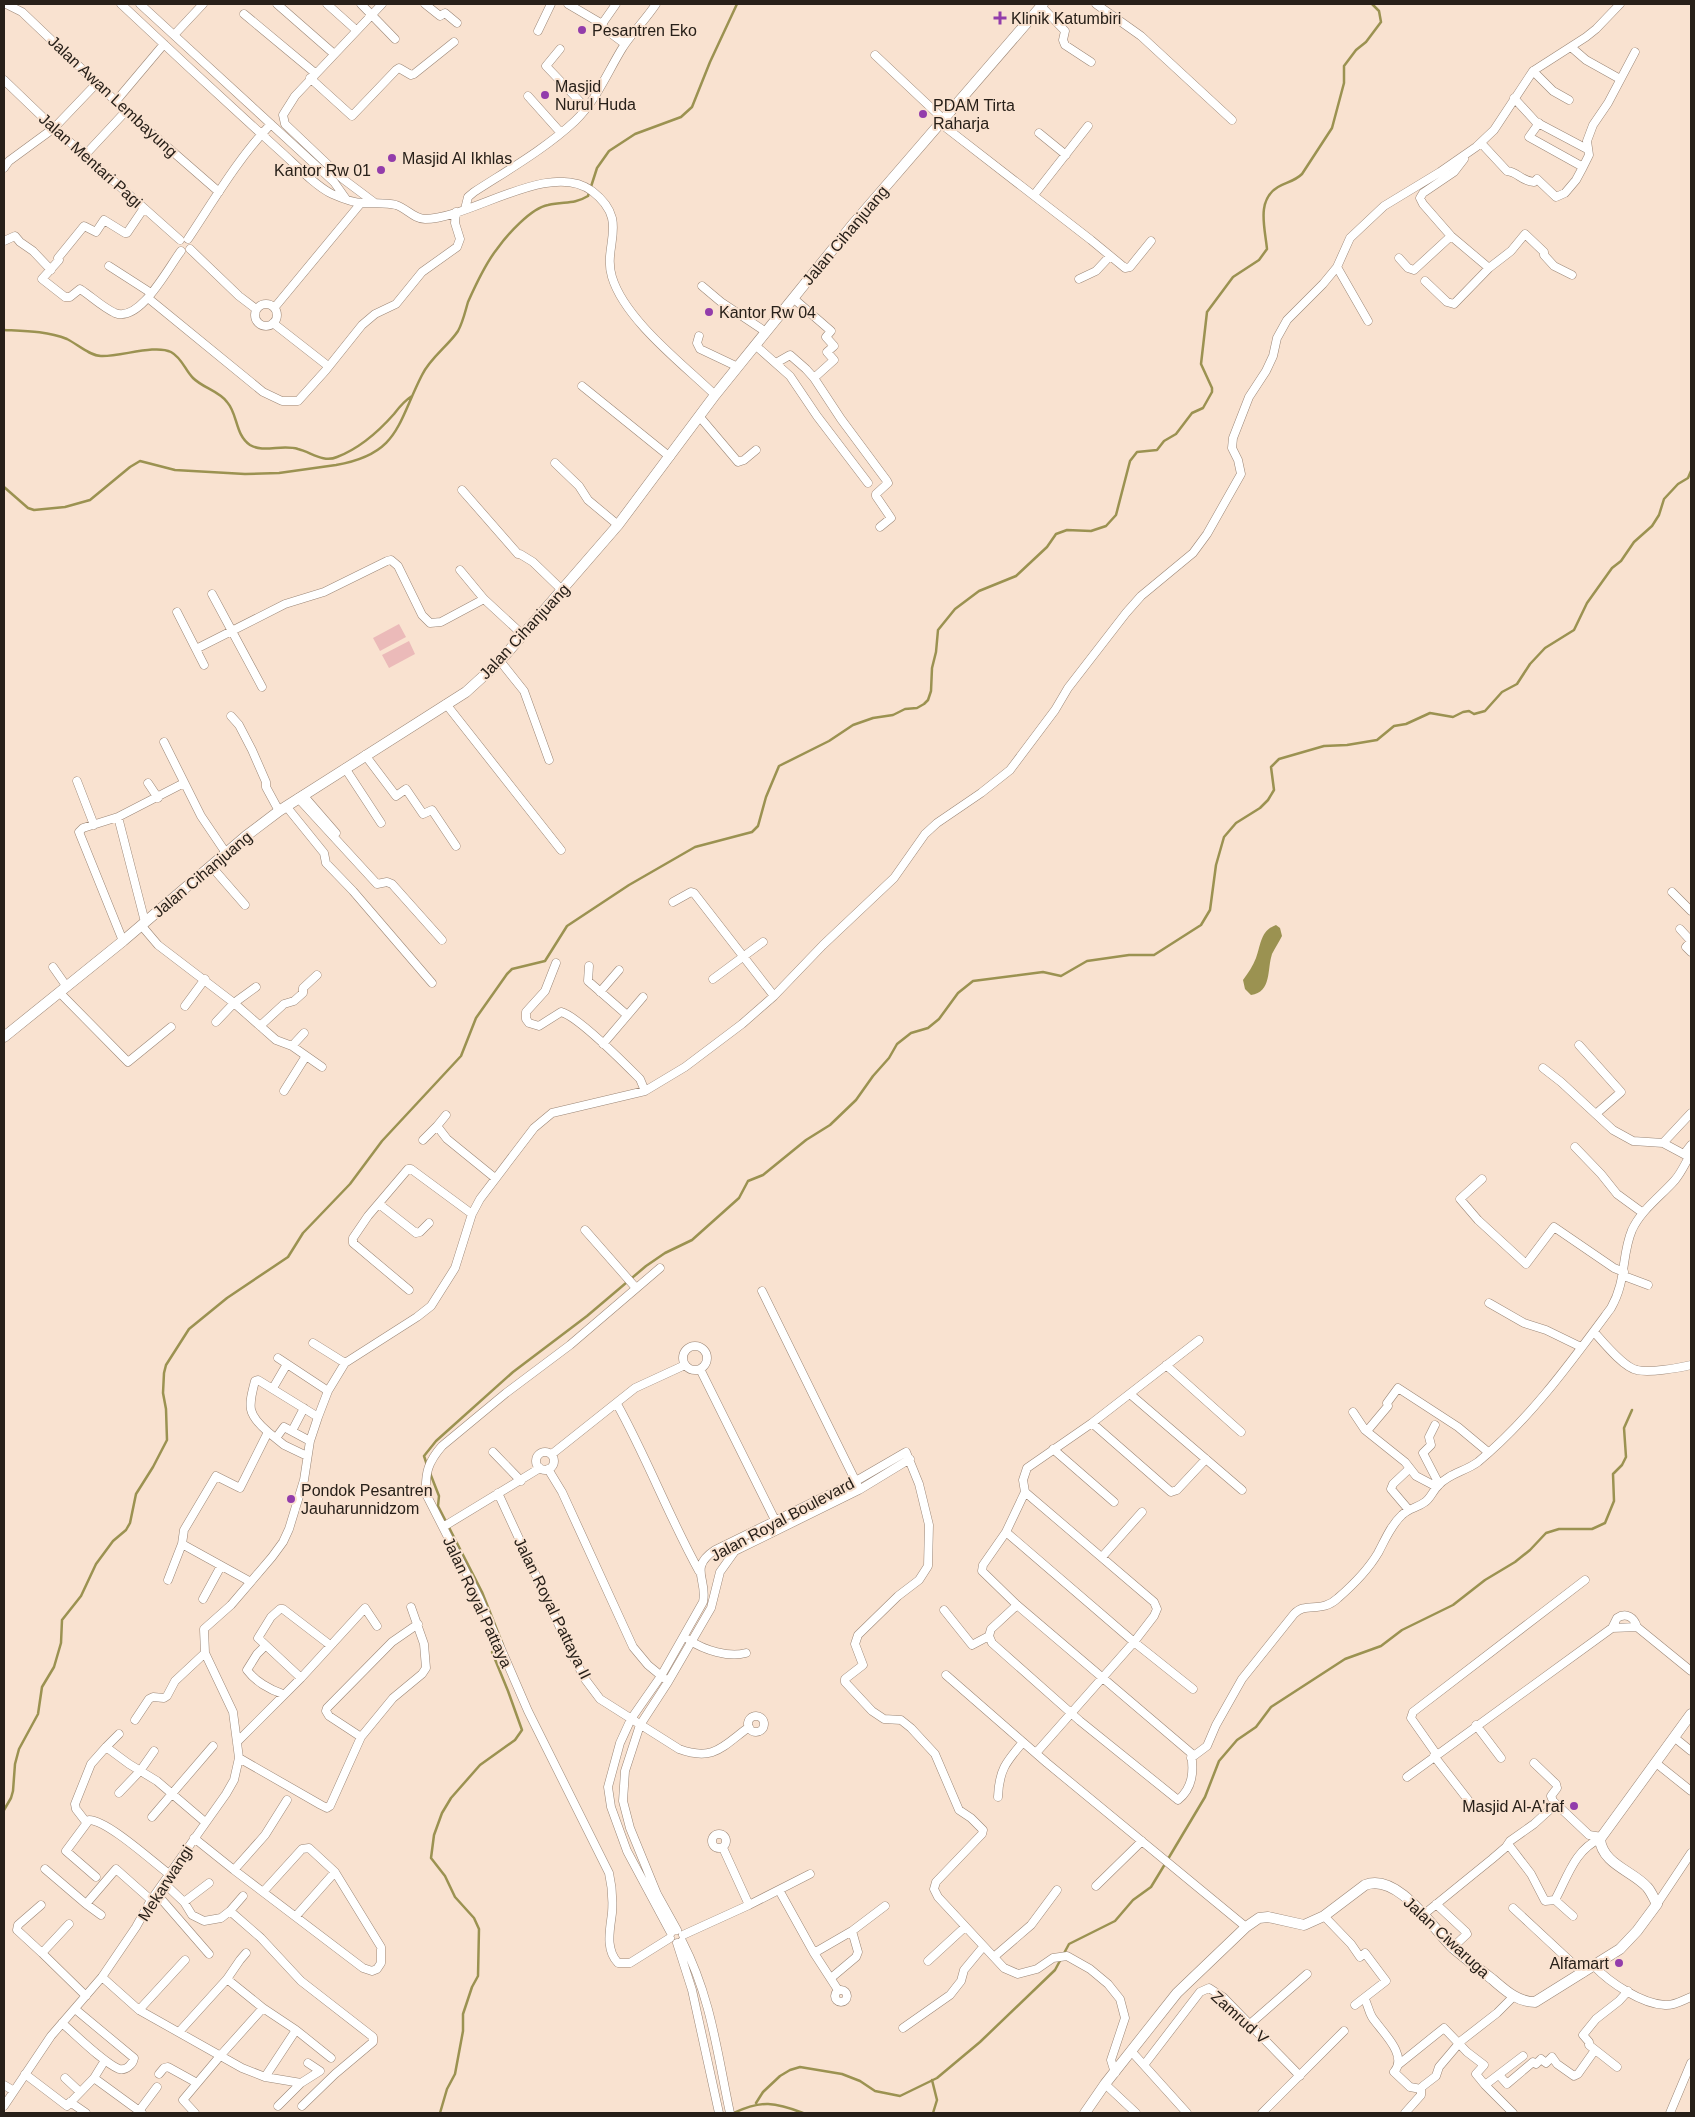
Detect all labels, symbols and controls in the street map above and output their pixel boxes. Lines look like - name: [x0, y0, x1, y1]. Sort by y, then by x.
- place label: Klinik Katumbiri: [1011, 10, 1121, 27]
- marker: Klinik Katumbiri: [993, 11, 1007, 25]
- place label: Pesantren Eko: [592, 22, 697, 39]
- marker: Pesantren Eko: [576, 24, 588, 36]
- street label: Jalan Awan Lembayung: [45, 32, 180, 160]
- place label: Masjid Nurul Huda: [555, 78, 636, 113]
- marker: Masjid Nurul Huda: [539, 89, 551, 101]
- place label: PDAM Tirta Raharja: [933, 97, 1015, 132]
- marker: PDAM Tirta Raharja: [917, 108, 929, 120]
- street label: Jalan Mentari Pagi: [36, 110, 146, 211]
- place label: Masjid Al Ikhlas: [402, 150, 512, 167]
- marker: Masjid Al Ikhlas: [386, 152, 398, 164]
- place label: Kantor Rw 01: [274, 162, 371, 179]
- marker: Kantor Rw 01: [375, 164, 387, 176]
- street label: Jalan Cihanjuang: [799, 182, 892, 288]
- place label: Kantor Rw 04: [719, 304, 816, 321]
- marker: Kantor Rw 04: [703, 306, 715, 318]
- street label: Jalan Cihanjuang: [476, 580, 573, 682]
- street label: Jalan Cihanjuang: [149, 828, 255, 921]
- street label: Jalan Royal Boulevard: [708, 1474, 857, 1565]
- place label: Pondok Pesantren Jauharunnidzom: [301, 1482, 433, 1517]
- marker: Pondok Pesantren Jauharunnidzom: [285, 1493, 297, 1505]
- street label: Jalan Royal Pattaya: [440, 1534, 515, 1670]
- street label: Jalan Royal Pattaya II: [511, 1535, 594, 1682]
- place label: Masjid Al-A'raf: [1462, 1798, 1565, 1815]
- marker: Masjid Al-A'raf: [1568, 1800, 1580, 1812]
- street label: Mekarwangi: [135, 1842, 196, 1924]
- street label: Jalan Ciwaruga: [1401, 1894, 1493, 1981]
- place label: Alfamart: [1549, 1955, 1610, 1972]
- marker: Alfamart: [1613, 1957, 1625, 1969]
- street label: Zamrud V: [1208, 1988, 1272, 2047]

